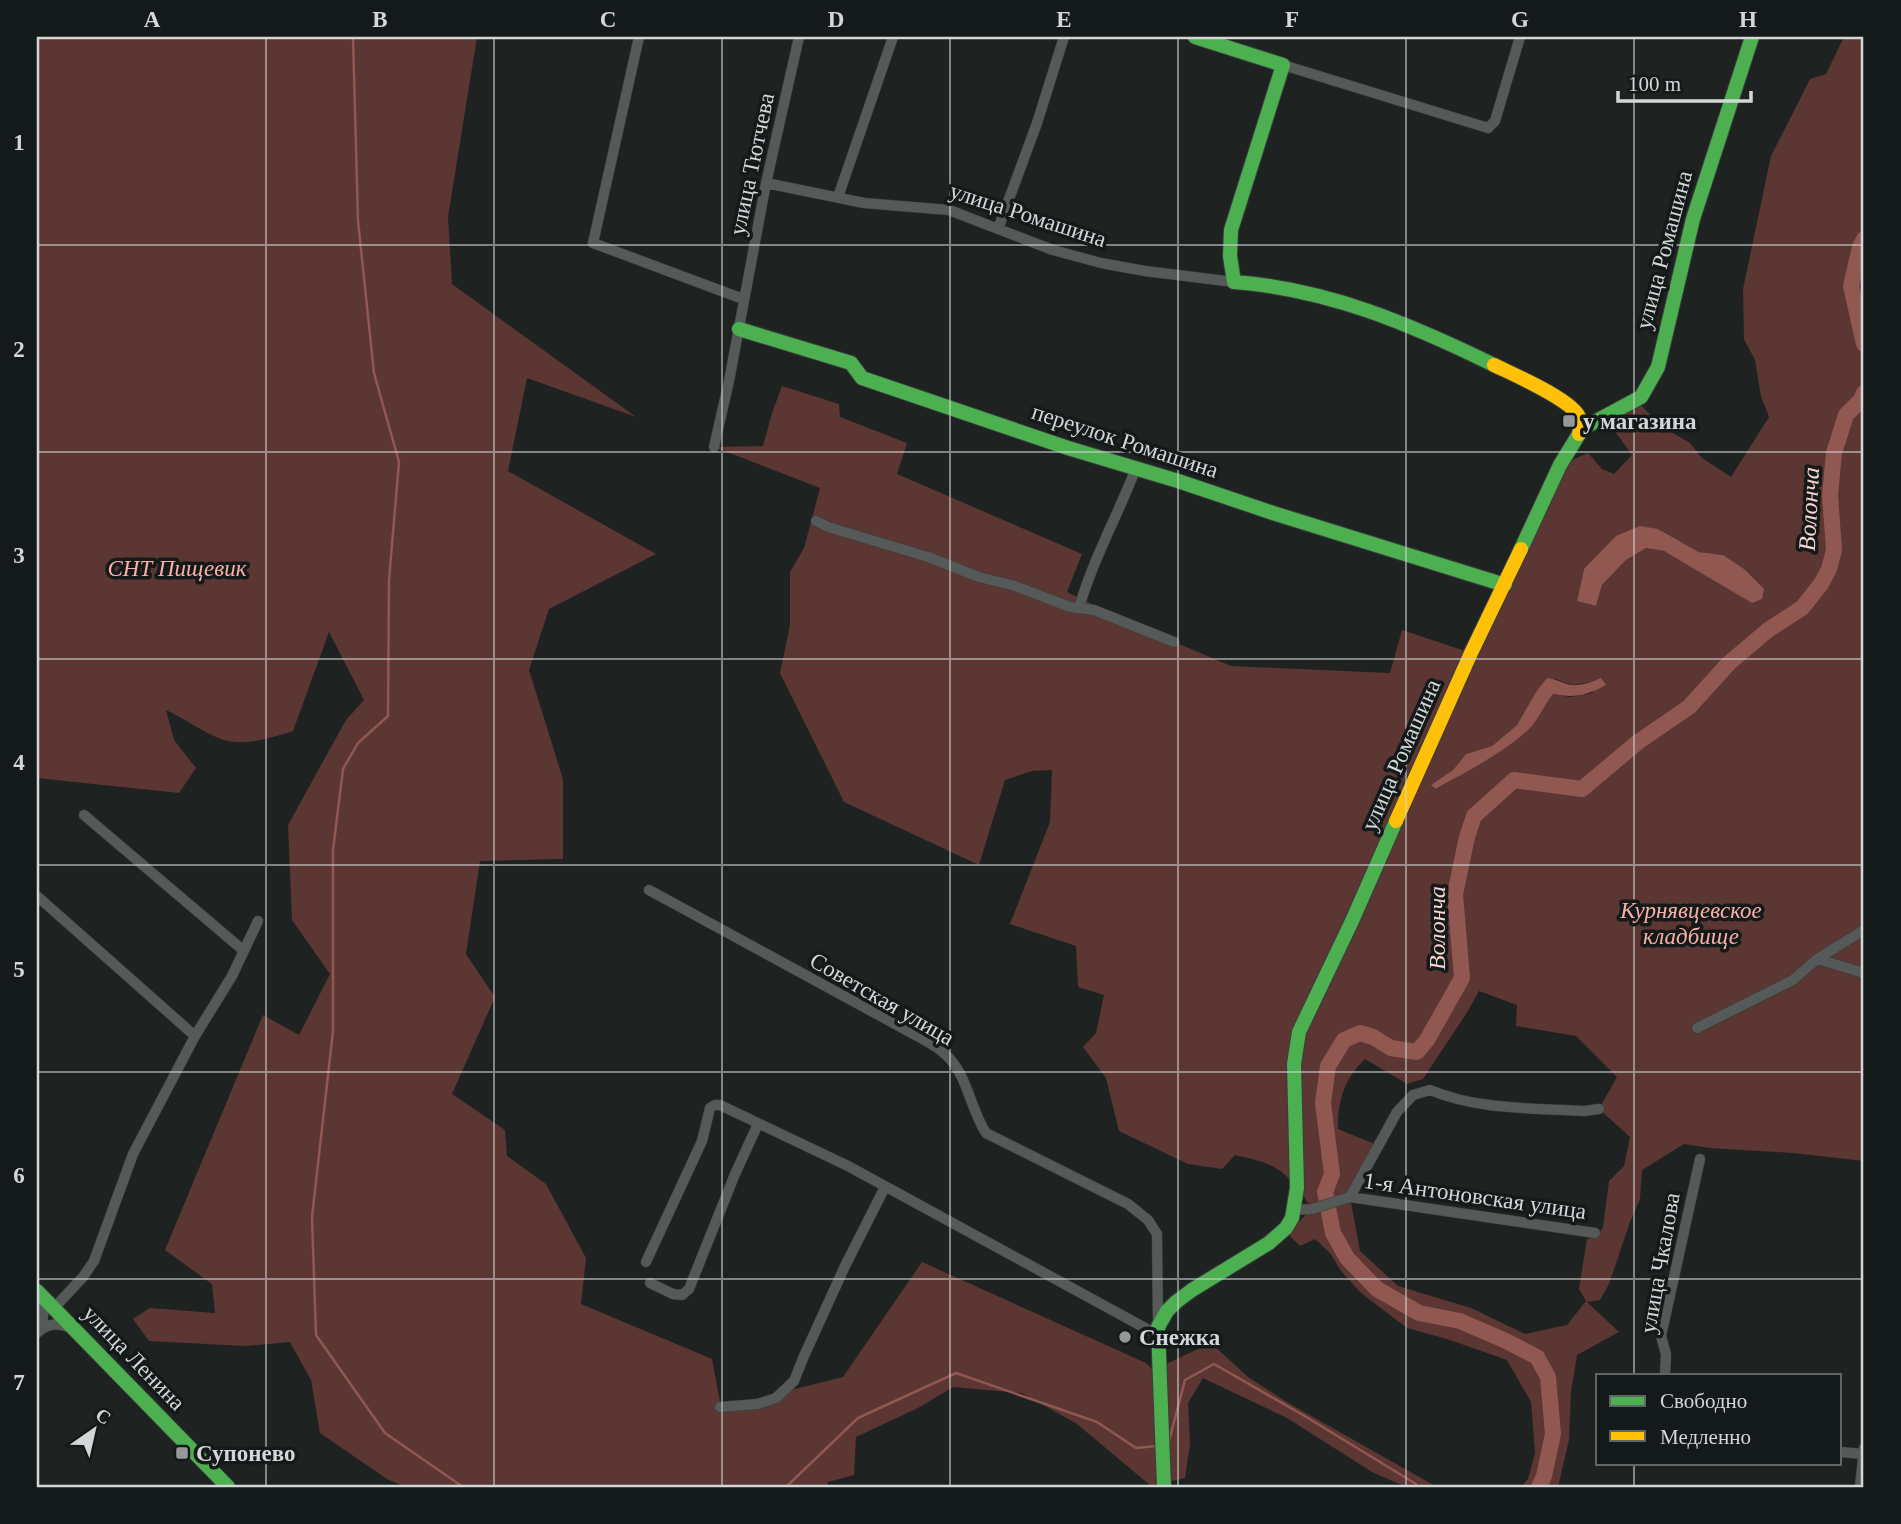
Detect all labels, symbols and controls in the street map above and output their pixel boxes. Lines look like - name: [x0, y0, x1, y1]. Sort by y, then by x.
- text: A: [144, 7, 161, 32]
- text: B: [372, 7, 388, 32]
- text: C: [600, 7, 616, 32]
- text: D: [828, 7, 844, 32]
- text: E: [1056, 7, 1072, 32]
- text: F: [1285, 7, 1299, 32]
- text: G: [1511, 7, 1529, 32]
- text: H: [1739, 7, 1757, 32]
- scale bar: [1618, 60, 1750, 104]
- text: 100 m: [1628, 72, 1681, 96]
- street label: улица Тютчева: [725, 91, 779, 237]
- text: 1: [13, 130, 25, 155]
- street label: улица Ромашина: [1631, 168, 1697, 332]
- street label: улица Ромашина: [947, 178, 1109, 252]
- text: 2: [13, 337, 25, 362]
- street label: переулок Ромашина: [1029, 399, 1221, 483]
- place label: у магазина: [1583, 409, 1697, 434]
- marker: у магазина: [1561, 413, 1577, 429]
- water label: Волонча: [1794, 466, 1824, 552]
- text: 3: [13, 543, 25, 568]
- park label: СНТ Пищевик: [108, 556, 247, 581]
- street label: улица Ромашина: [1356, 675, 1446, 835]
- text: 4: [13, 750, 25, 775]
- water label: Волонча: [1424, 886, 1450, 970]
- park label: Курнявцевское кладбище: [1619, 898, 1762, 949]
- street label: Советская улица: [805, 948, 959, 1050]
- text: 5: [13, 957, 25, 982]
- text: 6: [13, 1163, 25, 1188]
- street label: 1-я Антоновская улица: [1362, 1168, 1588, 1224]
- street label: улица Чкалова: [1635, 1191, 1685, 1335]
- street label: улица Ленина: [78, 1301, 190, 1415]
- place label: Снежка: [1139, 1325, 1221, 1350]
- marker: Снежка: [1117, 1329, 1133, 1345]
- text: 7: [13, 1370, 25, 1395]
- legend: [1596, 1374, 1842, 1464]
- text: Свободно: [1660, 1389, 1747, 1413]
- north arrow: [60, 1394, 130, 1464]
- text: С: [92, 1404, 115, 1429]
- text: Медленно: [1660, 1425, 1751, 1449]
- place label: Супонево: [196, 1441, 296, 1466]
- marker: Супонево: [174, 1445, 190, 1461]

